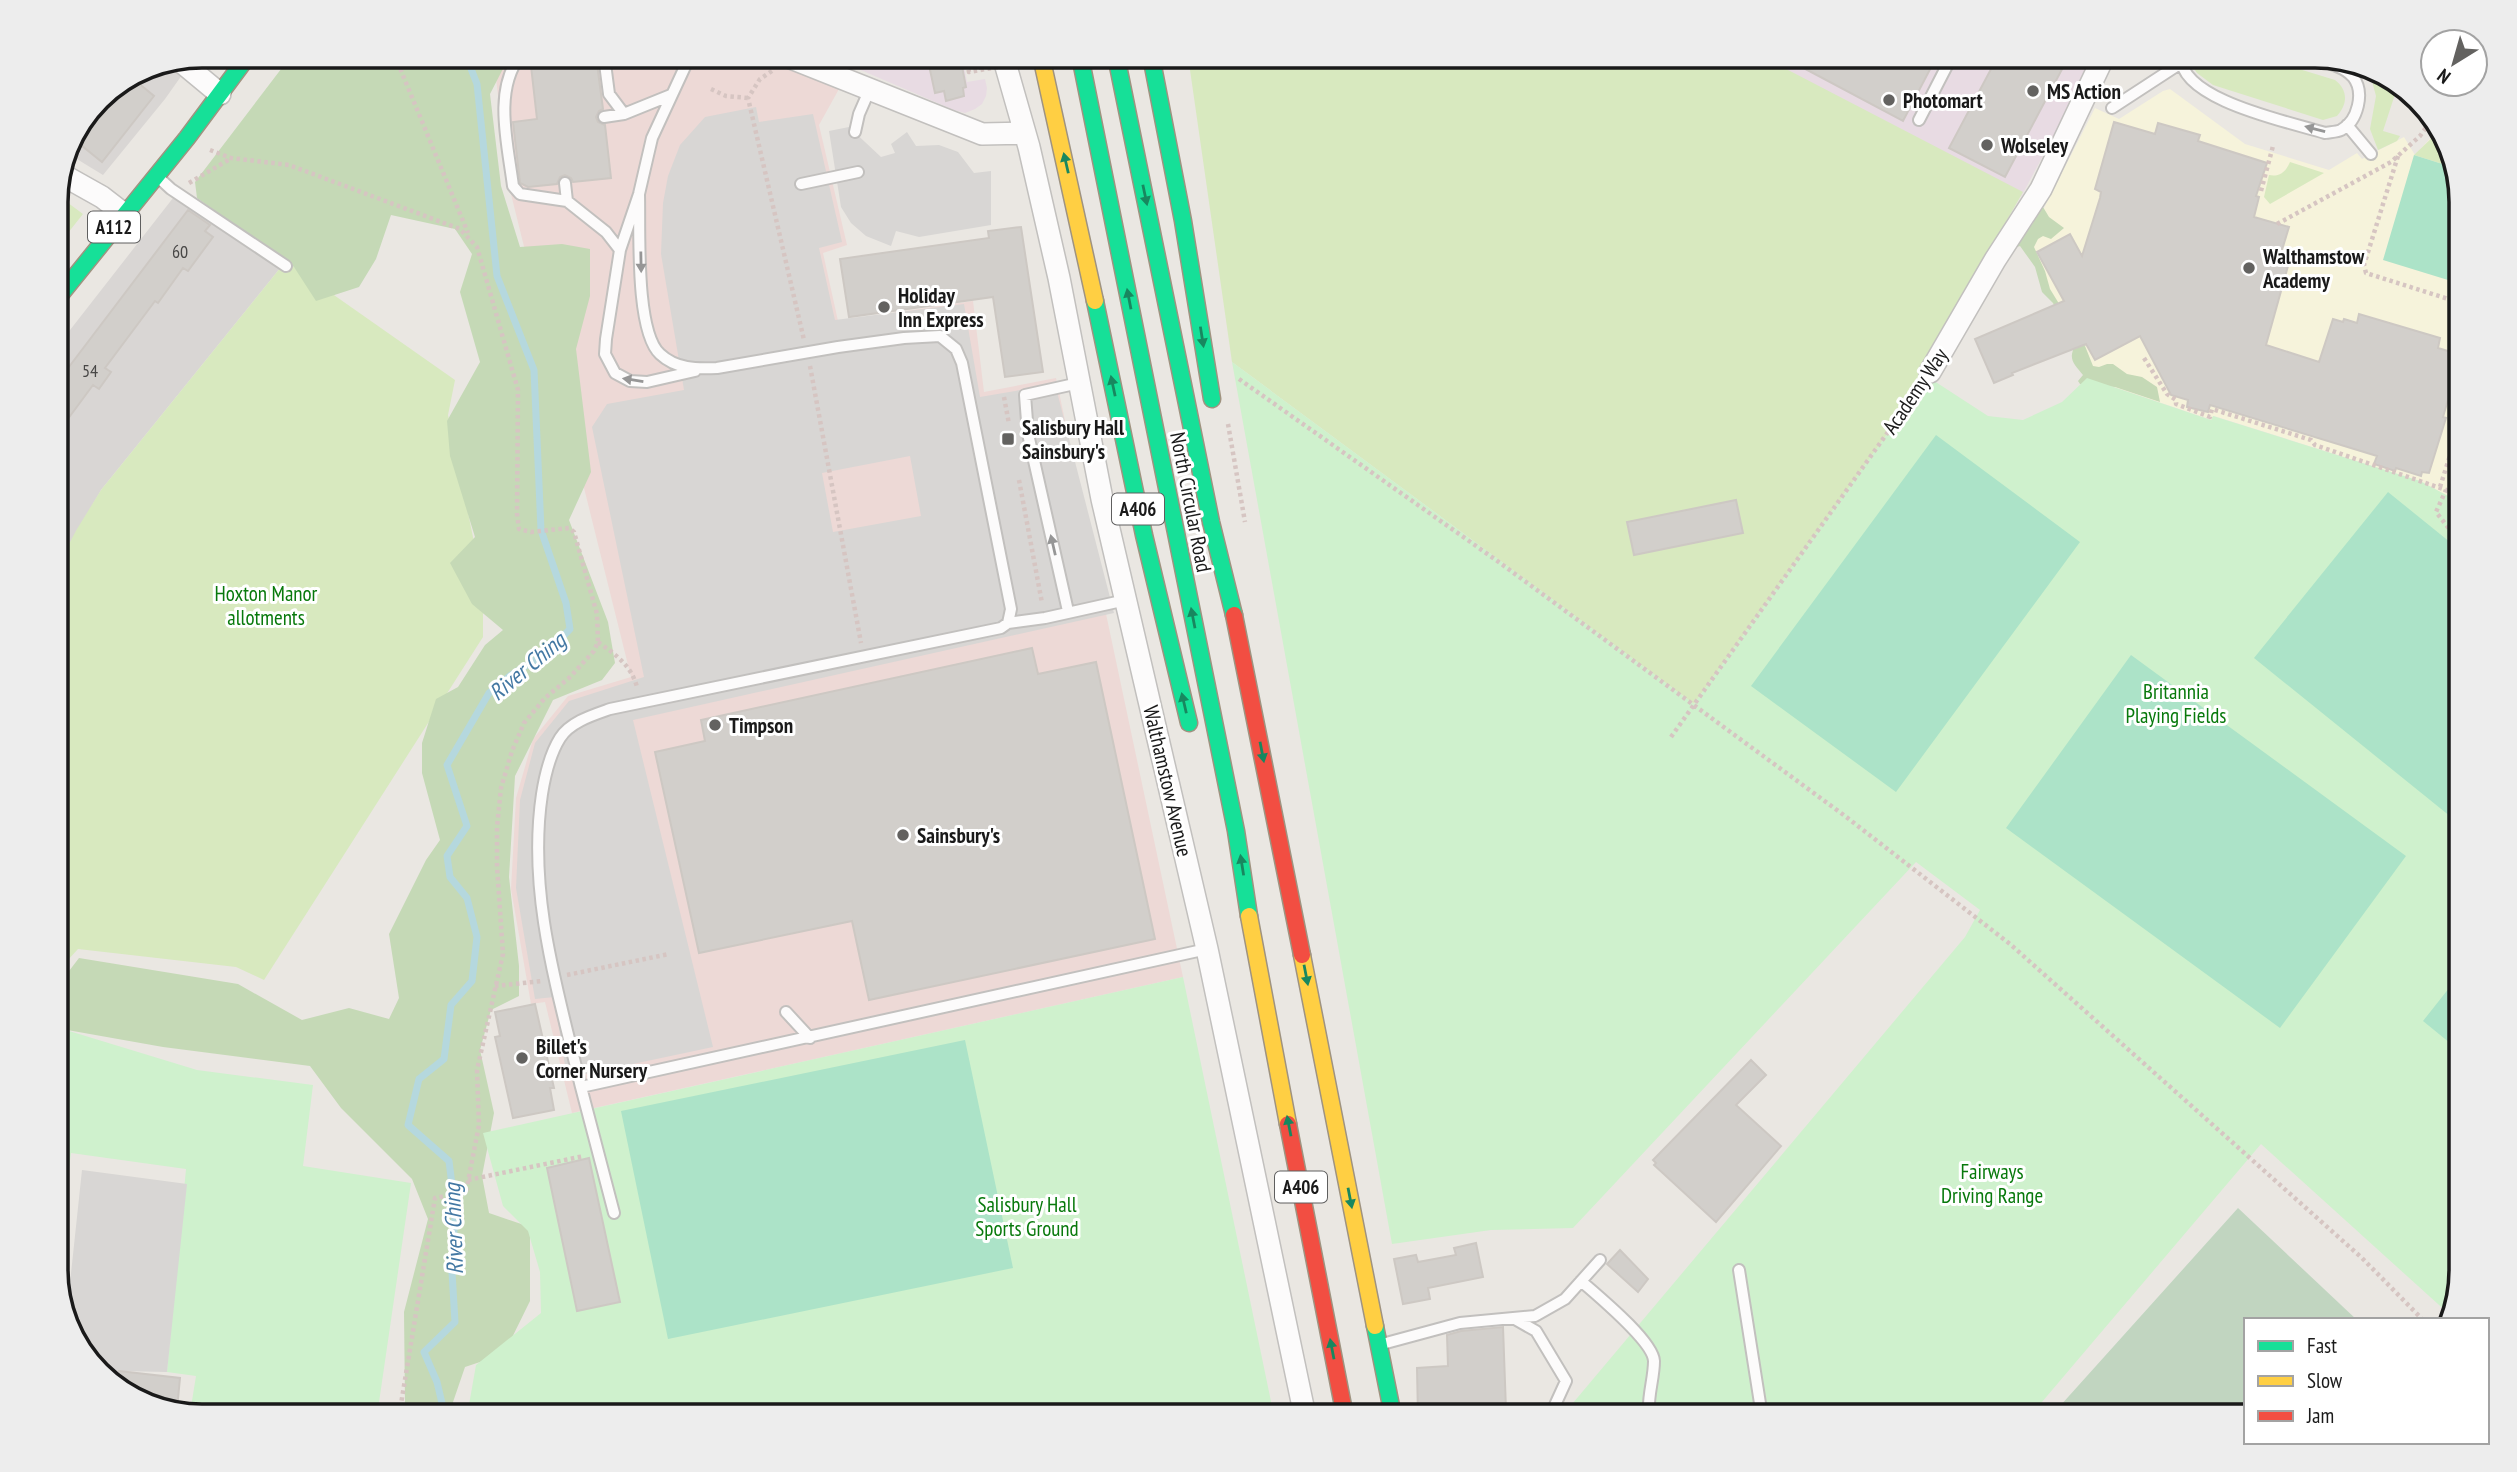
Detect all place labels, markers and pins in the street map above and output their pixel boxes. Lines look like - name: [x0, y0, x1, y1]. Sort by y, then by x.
- place label: MS Action: [2047, 78, 2121, 105]
- marker: MS Action: [2025, 83, 2041, 99]
- place label: Photomart: [1903, 87, 1983, 114]
- marker: Photomart: [1881, 92, 1897, 108]
- place label: Wolseley: [2000, 132, 2069, 159]
- marker: Wolseley: [1979, 137, 1995, 153]
- place label: Walthamstow Academy: [2262, 243, 2365, 294]
- marker: Walthamstow Academy: [2241, 260, 2257, 276]
- place label: Holiday Inn Express: [898, 282, 984, 333]
- marker: Holiday Inn Express: [876, 299, 892, 315]
- place label: Salisbury Hall Sainsbury's: [1022, 414, 1125, 465]
- marker: Salisbury Hall Sainsbury's: [1000, 431, 1016, 447]
- place label: Timpson: [729, 712, 793, 739]
- marker: Timpson: [707, 717, 723, 733]
- place label: Sainsbury's: [917, 822, 1000, 849]
- marker: Sainsbury's: [895, 827, 911, 843]
- place label: Billet's Corner Nursery: [536, 1033, 648, 1084]
- marker: Billet's Corner Nursery: [514, 1050, 530, 1066]

